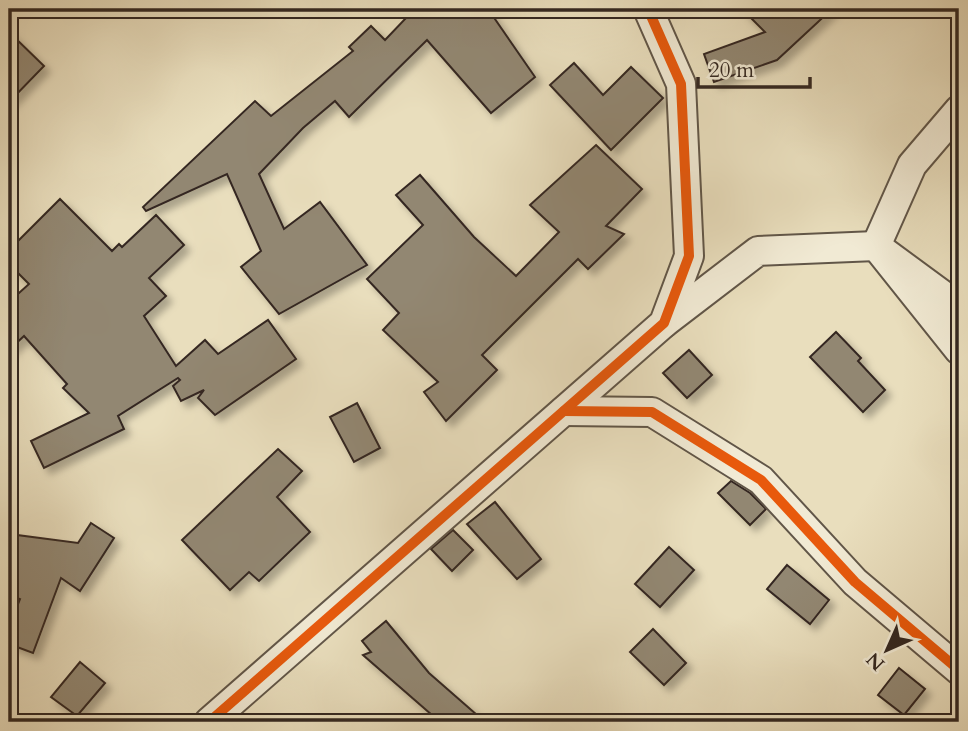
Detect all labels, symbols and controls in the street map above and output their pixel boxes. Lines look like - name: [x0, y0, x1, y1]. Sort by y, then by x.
- scale bar: [698, 46, 810, 90]
- text: 20 m: [709, 56, 754, 85]
- north arrow: [852, 616, 922, 686]
- text: N: [860, 646, 891, 676]

